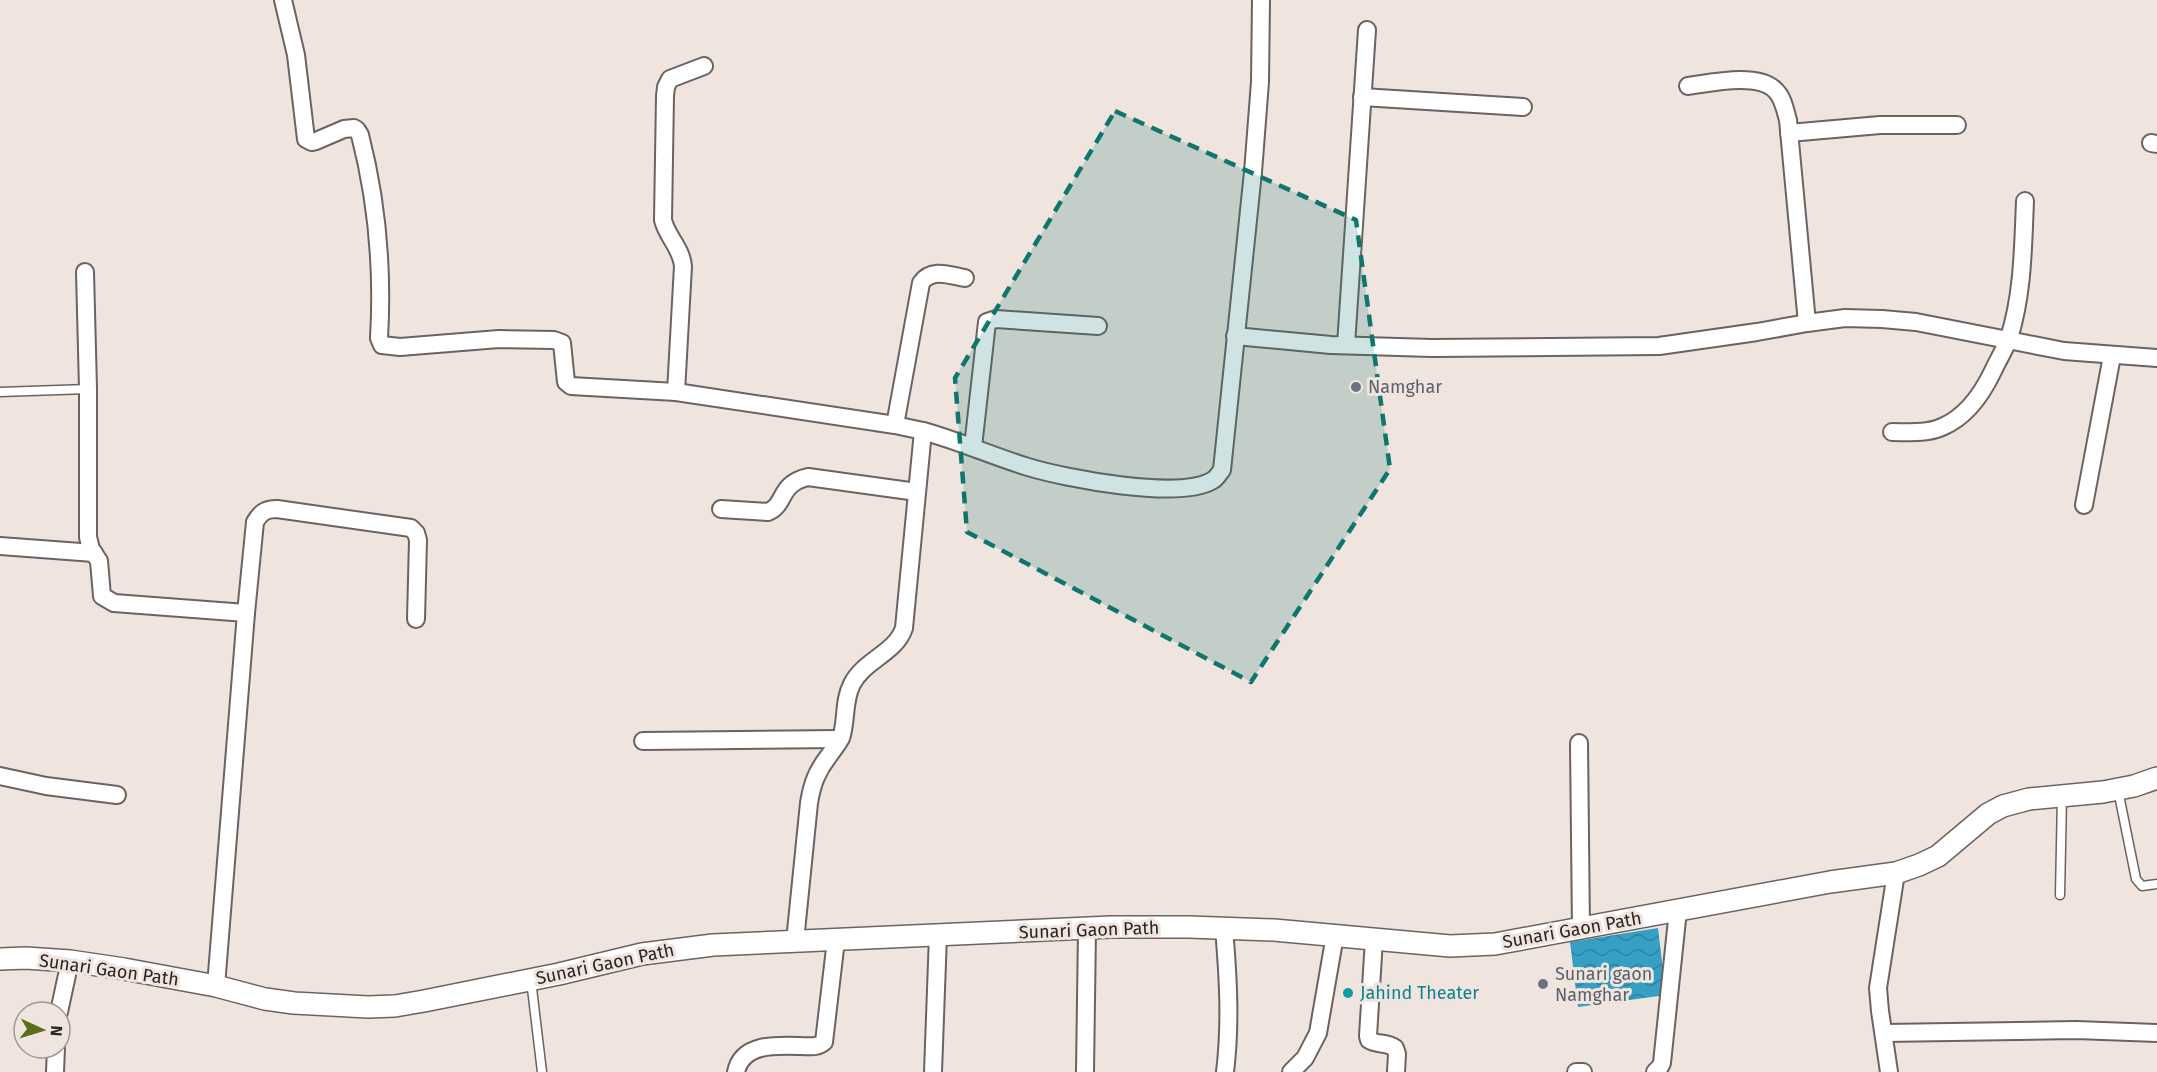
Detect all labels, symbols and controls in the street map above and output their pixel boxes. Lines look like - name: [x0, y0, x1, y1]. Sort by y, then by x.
- place label: Namghar: [1368, 376, 1442, 398]
- marker: Namghar: [1349, 380, 1363, 394]
- street label: Sunari Gaon Path: [1501, 907, 1643, 953]
- street label: Sunari Gaon Path: [1018, 917, 1160, 943]
- street label: Sunari Gaon Path: [534, 939, 676, 989]
- street label: Sunari Gaon Path: [38, 949, 180, 991]
- place label: Sunari gaon Namghar: [1555, 963, 1652, 1006]
- marker: Sunari gaon Namghar: [1536, 977, 1550, 991]
- place label: Jahind Theater: [1360, 982, 1479, 1004]
- marker: Jahind Theater: [1341, 986, 1355, 1000]
- north arrow: [12, 1000, 72, 1060]
- text: N: [47, 1025, 66, 1037]

